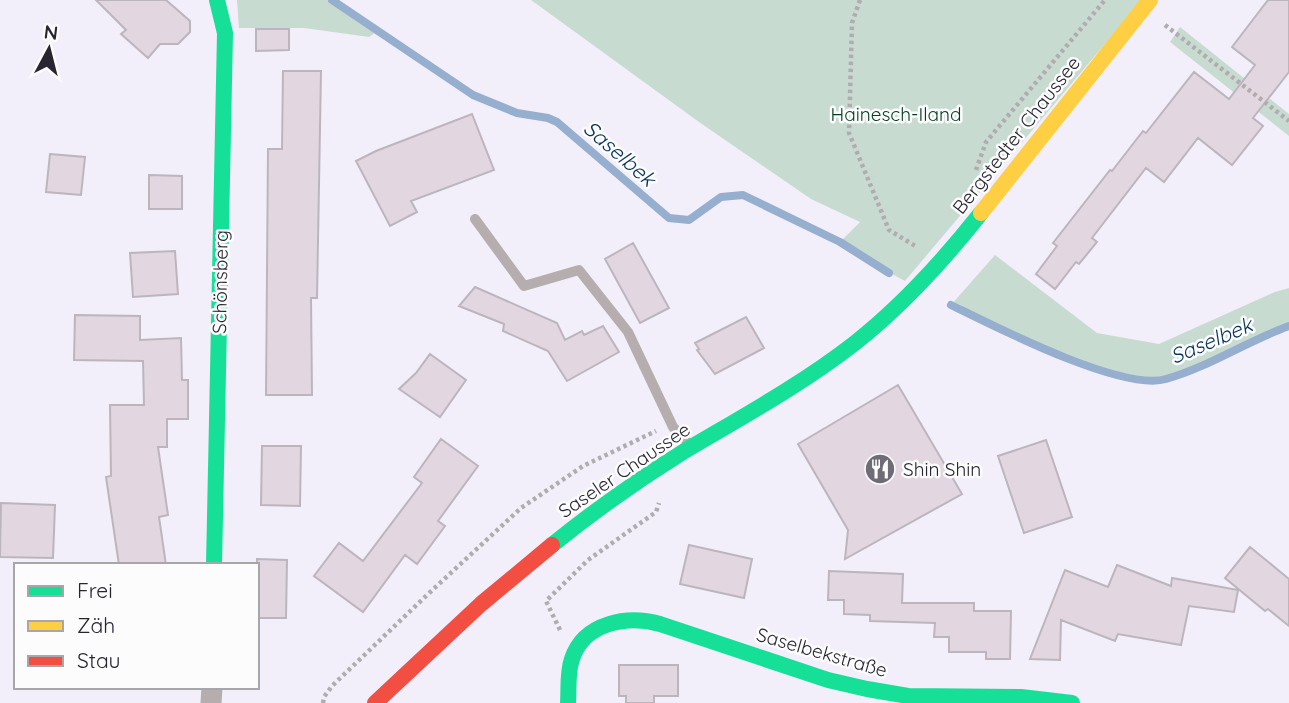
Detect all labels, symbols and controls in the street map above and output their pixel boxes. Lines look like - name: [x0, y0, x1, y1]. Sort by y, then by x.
- north arrow: [14, 14, 84, 84]
- text: N: [43, 19, 59, 45]
- street label: Bergstedter Chaussee: [947, 51, 1085, 219]
- park label: Hainesch-Iland: [830, 102, 962, 126]
- water label: Saselbek: [579, 115, 663, 192]
- street label: Schönsberg: [207, 230, 233, 334]
- water label: Saselbek: [1166, 310, 1258, 369]
- street label: Saseler Chaussee: [553, 417, 695, 523]
- restaurant icon: Shin Shin: [863, 452, 897, 486]
- place label: Shin Shin: [903, 457, 981, 481]
- legend: [14, 563, 259, 689]
- text: Frei: [77, 577, 113, 603]
- text: Zäh: [77, 612, 115, 638]
- street label: Saselbekstraße: [754, 622, 890, 682]
- text: Stau: [77, 647, 120, 673]

